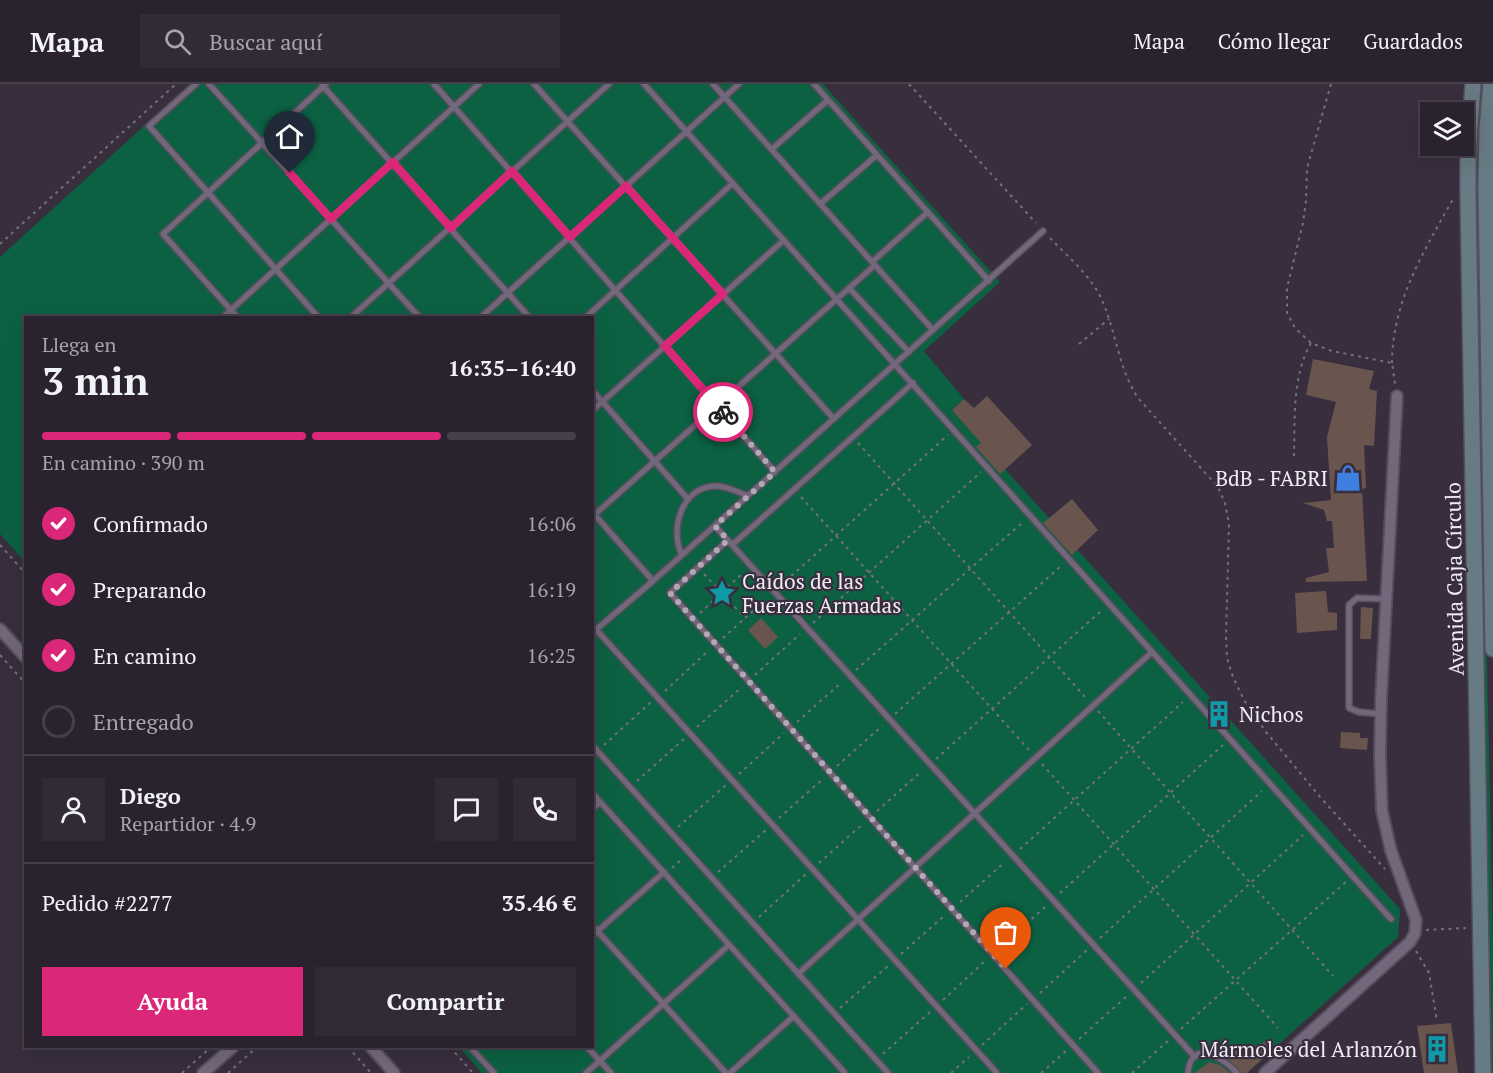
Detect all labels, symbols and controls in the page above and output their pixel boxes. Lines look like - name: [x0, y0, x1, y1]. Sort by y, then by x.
- search box: [140, 14, 560, 68]
- text: Mapa: [30, 23, 104, 60]
- icon: search: [161, 25, 194, 58]
- text: Buscar aquí: [209, 27, 323, 56]
- text: Mapa: [1133, 27, 1185, 55]
- text: Cómo llegar: [1218, 27, 1330, 55]
- text: Guardados: [1363, 27, 1463, 55]
- map controls: [1420, 102, 1474, 156]
- button: layers: [1420, 102, 1474, 156]
- pin: [264, 111, 315, 173]
- icon: home: [273, 120, 306, 153]
- text: Llega en: [42, 331, 116, 358]
- text: 16:35–16:40: [448, 353, 576, 382]
- text: 3 min: [42, 354, 149, 406]
- courier: [693, 382, 753, 442]
- icon: bike: [707, 396, 740, 429]
- text: En camino · 390 m: [42, 449, 205, 476]
- shop icon: BdB - FABRI: [1333, 463, 1363, 493]
- place label: BdB - FABRI: [1215, 464, 1328, 492]
- street label: Avenida Caja Círculo: [1438, 482, 1470, 676]
- icon: check: [42, 507, 75, 540]
- text: Confirmado: [93, 509, 208, 538]
- text: 16:06: [527, 510, 576, 537]
- place label: Caídos de las Fuerzas Armadas: [742, 567, 901, 619]
- icon: check: [42, 573, 75, 606]
- text: Preparando: [93, 575, 206, 604]
- text: 16:19: [527, 576, 576, 603]
- place icon: Caídos de las Fuerzas Armadas: [707, 578, 737, 608]
- icon: check: [42, 639, 75, 672]
- text: En camino: [93, 641, 196, 670]
- text: 16:25: [527, 642, 576, 669]
- building icon: Nichos: [1204, 699, 1234, 729]
- place label: Nichos: [1239, 700, 1304, 728]
- text: Entregado: [93, 707, 194, 736]
- button: person: [42, 778, 105, 841]
- button: chat: [435, 778, 498, 841]
- button: phone: [513, 778, 576, 841]
- text: Diego: [120, 781, 181, 810]
- text: Repartidor · 4.9: [120, 810, 256, 837]
- text: Pedido #2277: [42, 888, 173, 917]
- text: 35.46 €: [501, 888, 576, 917]
- pin: [980, 907, 1031, 969]
- icon: bag: [989, 916, 1022, 949]
- button: Ayuda: [42, 967, 303, 1036]
- button: Compartir: [315, 967, 576, 1036]
- building icon: Mármoles del Arlanzón: [1422, 1034, 1452, 1064]
- place label: Mármoles del Arlanzón: [1200, 1035, 1418, 1063]

